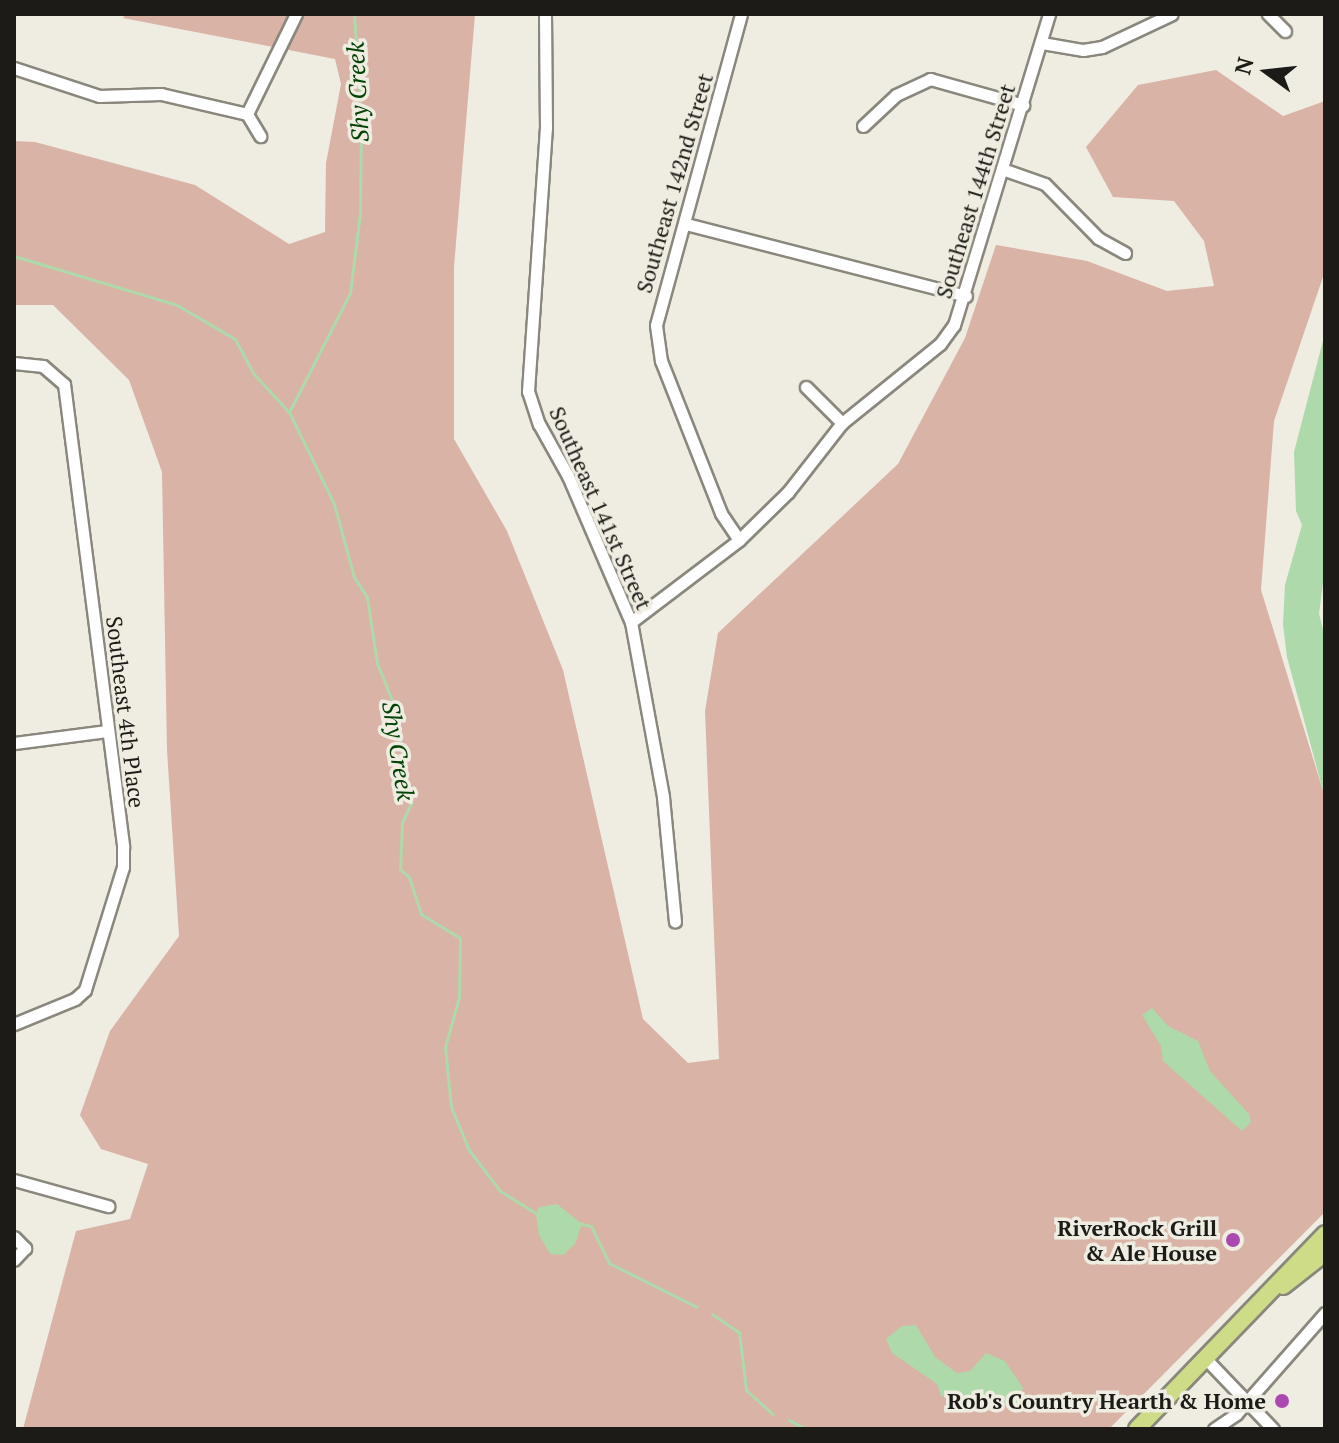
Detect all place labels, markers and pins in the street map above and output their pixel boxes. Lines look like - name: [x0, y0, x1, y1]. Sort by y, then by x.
- place label: RiverRock Grill & Ale House: [1057, 1214, 1217, 1266]
- marker: RiverRock Grill & Ale House: [1224, 1231, 1242, 1249]
- place label: Rob's Country Hearth & Home: [947, 1388, 1266, 1414]
- marker: Rob's Country Hearth & Home: [1273, 1392, 1291, 1410]

